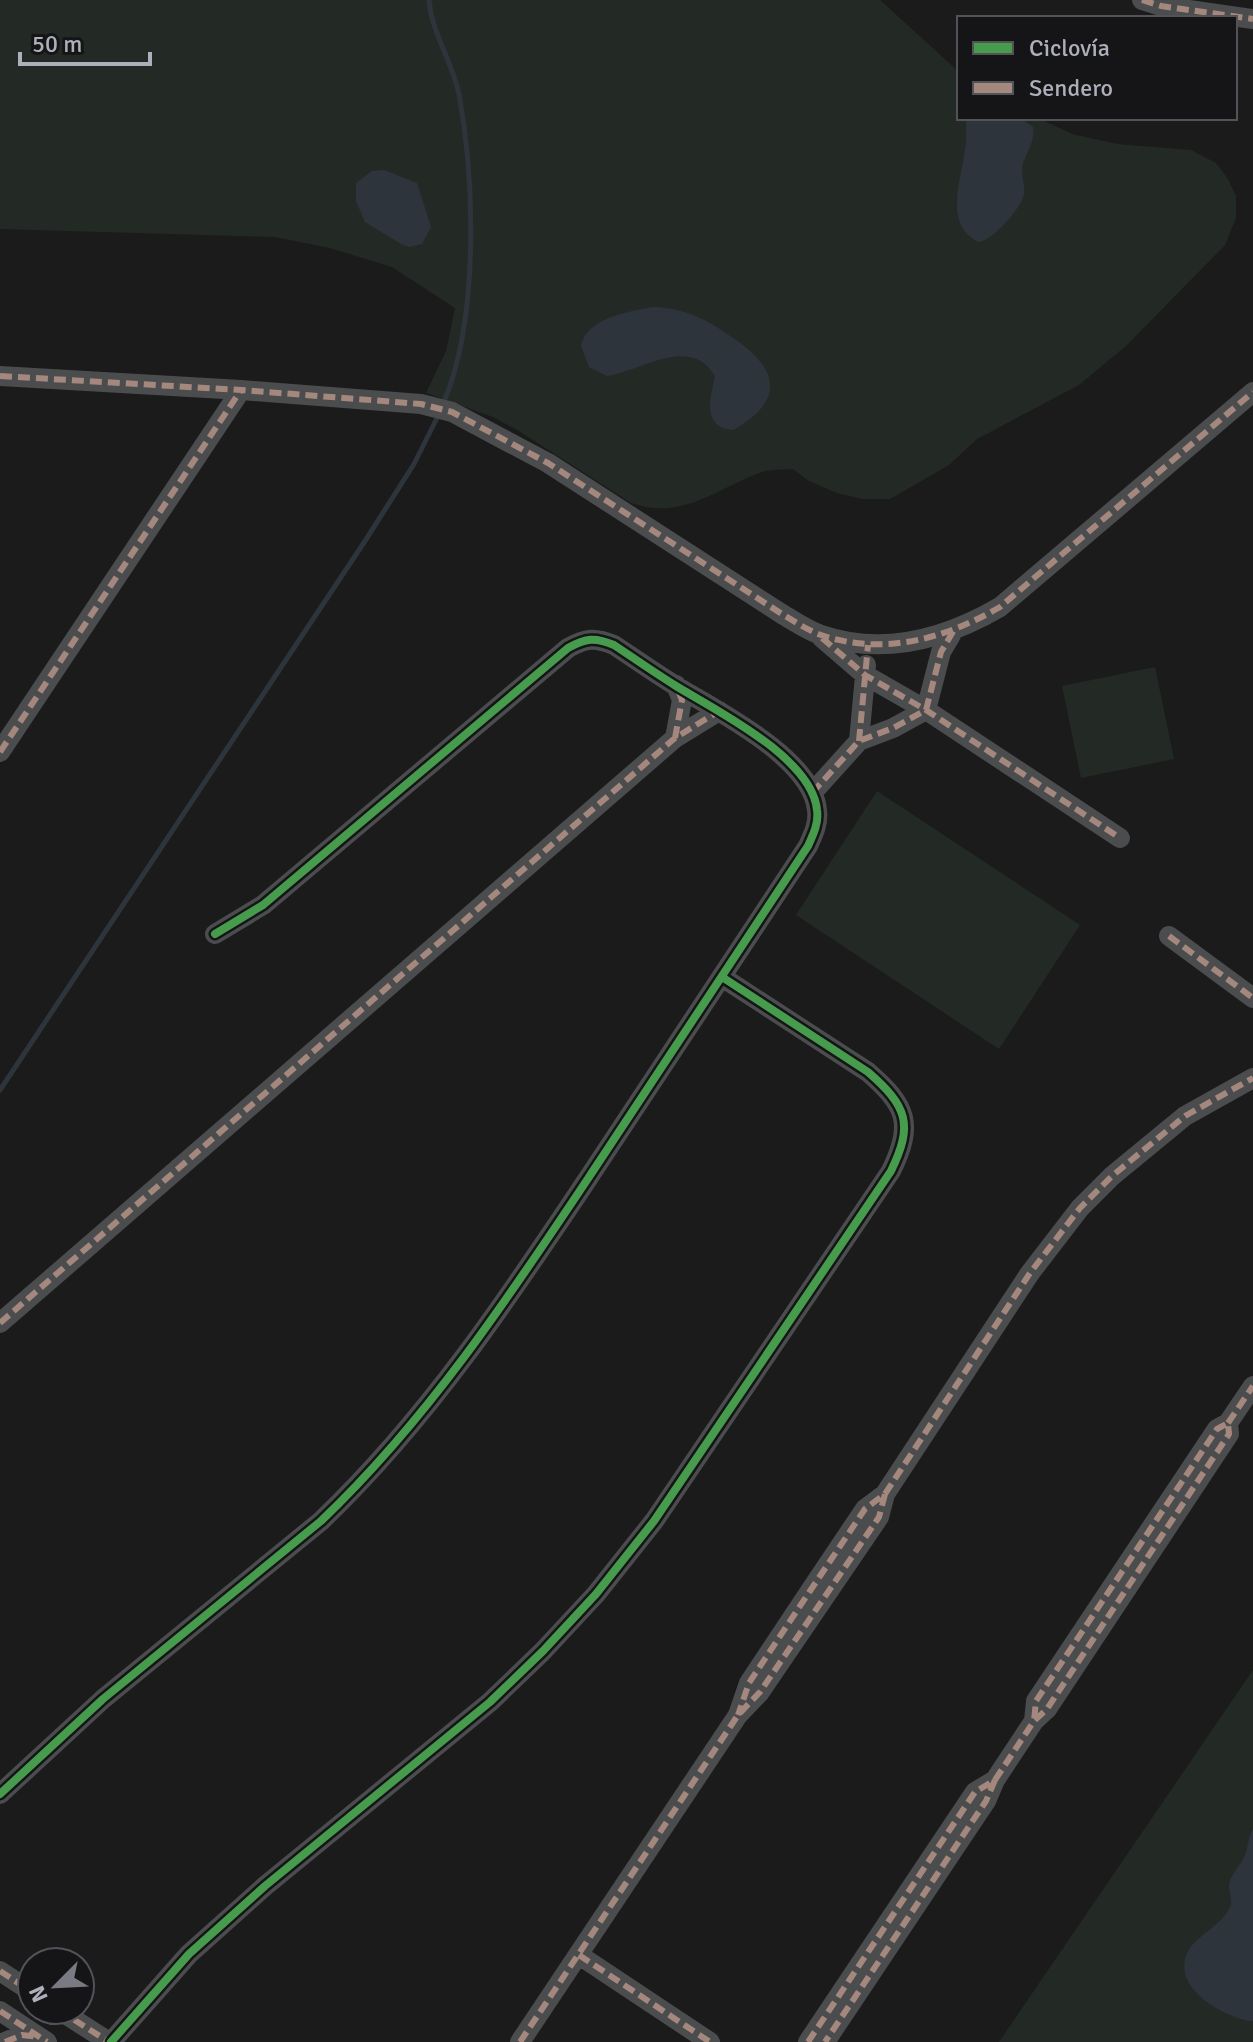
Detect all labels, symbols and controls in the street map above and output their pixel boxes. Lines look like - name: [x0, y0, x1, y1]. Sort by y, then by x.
- scale bar: [20, 16, 150, 66]
- legend: [957, 16, 1237, 120]
- text: 50 m: [32, 29, 82, 59]
- text: Ciclovía: [1029, 33, 1110, 63]
- text: Sendero: [1029, 73, 1113, 103]
- north arrow: [16, 1946, 96, 2026]
- text: N: [23, 1981, 54, 2006]

